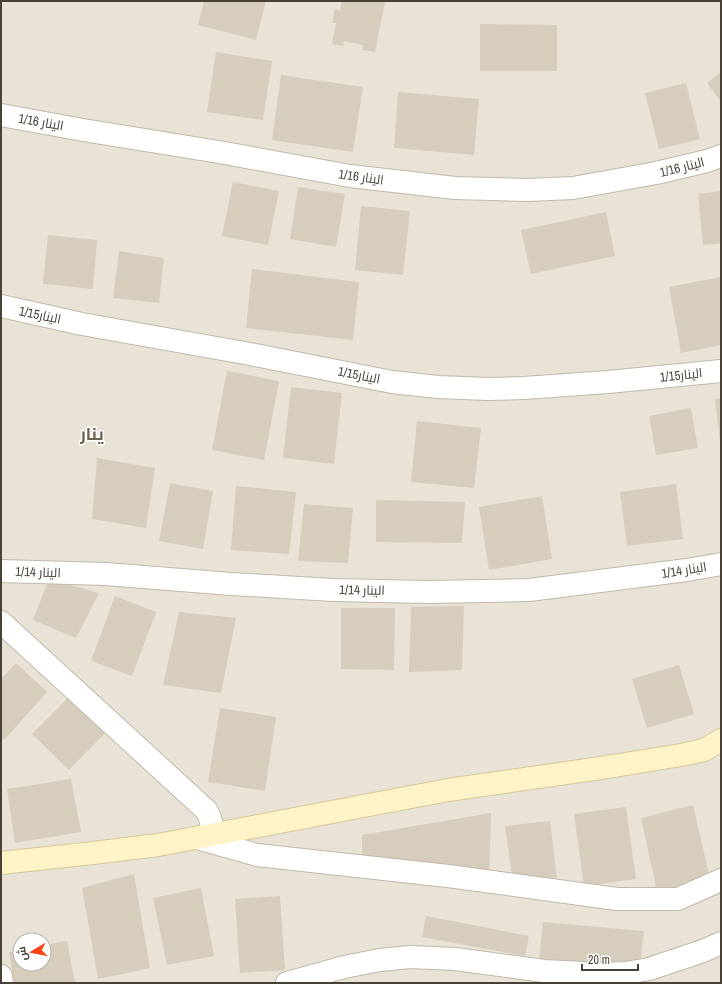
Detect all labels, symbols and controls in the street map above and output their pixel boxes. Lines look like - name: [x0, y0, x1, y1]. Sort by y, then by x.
- street label: الينار 1/16: [17, 110, 65, 134]
- street label: الينار 1/16: [658, 153, 706, 181]
- street label: الينار 1/16: [337, 165, 385, 189]
- street label: الينار1/15: [17, 302, 63, 328]
- street label: الينار1/15: [336, 363, 382, 387]
- street label: الينار1/15: [659, 364, 703, 386]
- district label: ينار: [79, 422, 104, 445]
- street label: الينار 1/14: [660, 558, 708, 582]
- street label: الينار 1/14: [15, 563, 61, 581]
- street label: الينار 1/14: [339, 581, 385, 599]
- north arrow: [12, 932, 52, 972]
- text: ش: [14, 946, 30, 962]
- scale bar: [582, 946, 638, 972]
- text: 20 m: [588, 952, 610, 968]

